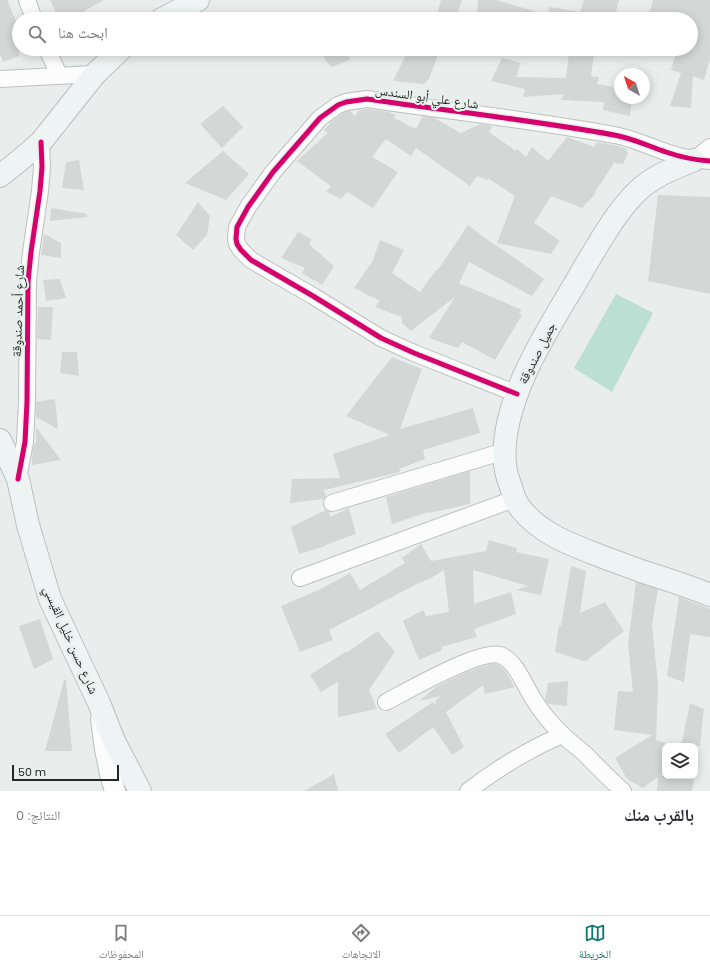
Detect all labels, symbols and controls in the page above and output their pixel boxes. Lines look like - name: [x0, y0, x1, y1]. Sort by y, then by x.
- search box: [12, 12, 698, 56]
- text: ابحث هنا: [58, 22, 108, 43]
- icon: search: [26, 23, 48, 45]
- north arrow: [614, 68, 650, 104]
- street label: شارع علي أبو السندس: [374, 80, 480, 115]
- street label: شارع أحمد صندوقة: [7, 265, 29, 357]
- street label: جميل صندوقة: [513, 319, 561, 387]
- street label: شارع حسن خليل القيسي: [37, 583, 103, 698]
- map controls: [662, 743, 698, 779]
- button: layers: [662, 743, 698, 779]
- scale bar: [12, 763, 119, 782]
- text: 50 m: [18, 764, 46, 780]
- text: بالقرب منك: [624, 803, 694, 827]
- text: النتائج: 0: [16, 806, 60, 825]
- tab: المحفوظات: [99, 922, 144, 965]
- tab: الاتجاهات: [342, 922, 381, 965]
- tab: الخريطة: [579, 922, 611, 965]

